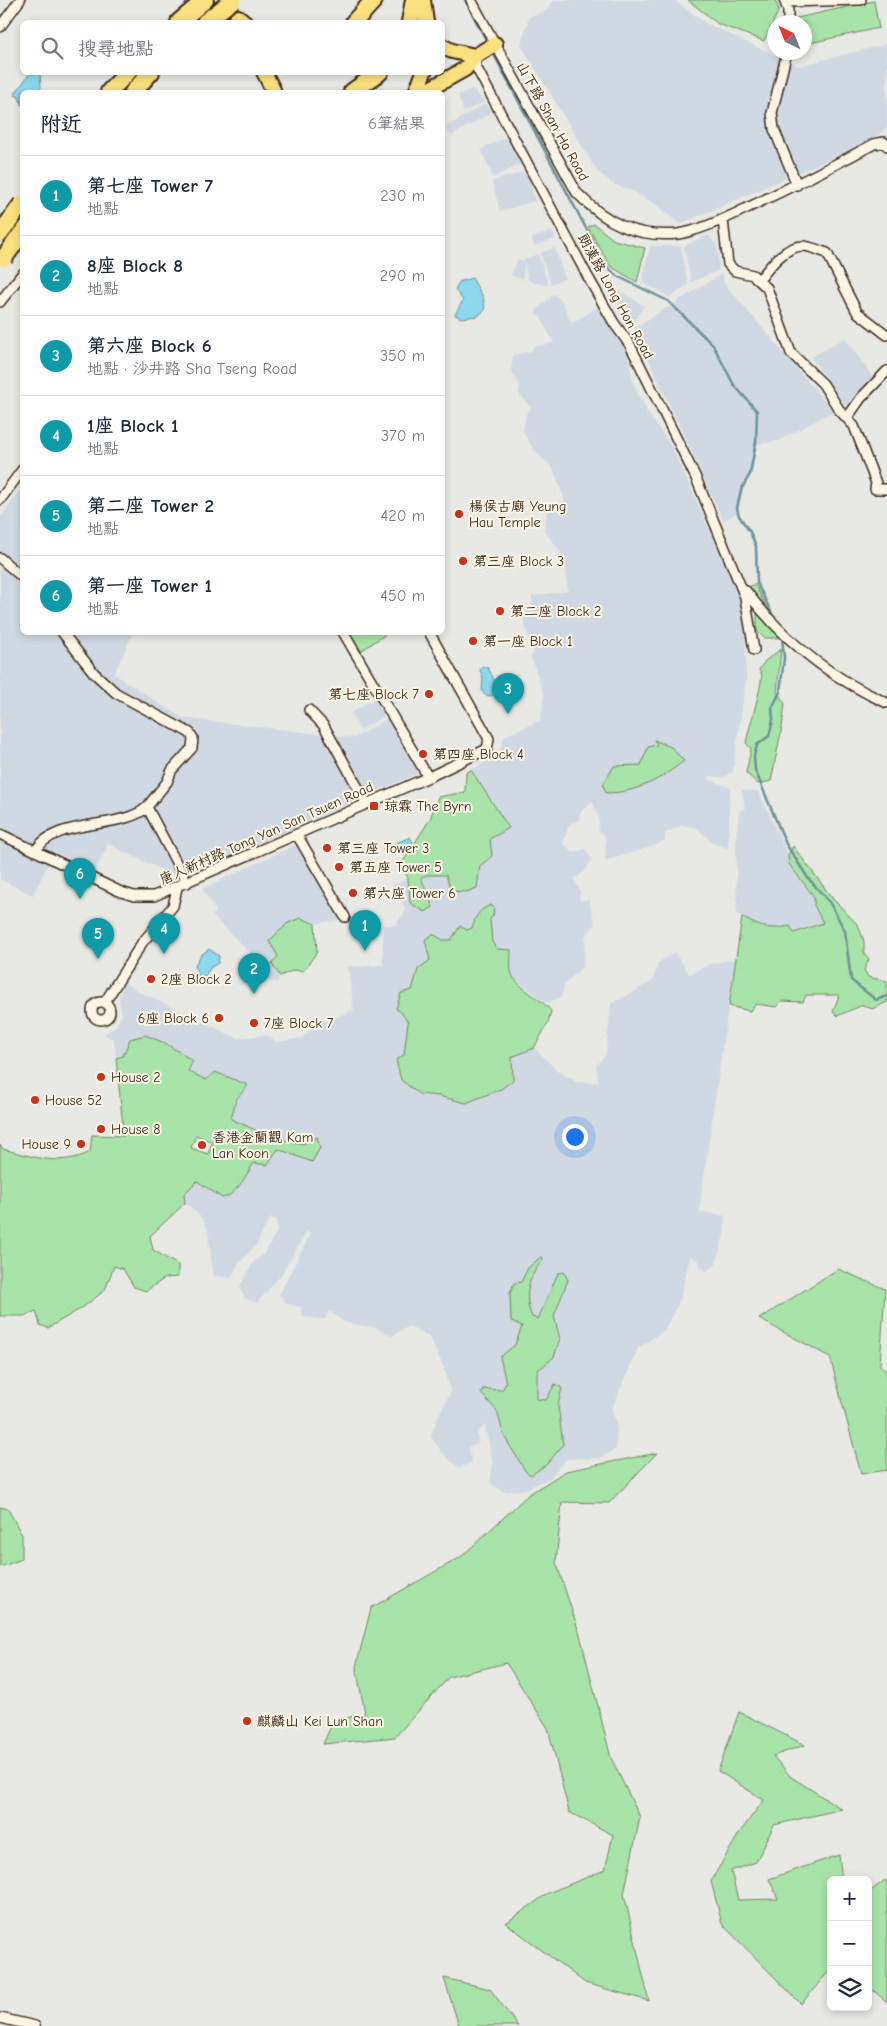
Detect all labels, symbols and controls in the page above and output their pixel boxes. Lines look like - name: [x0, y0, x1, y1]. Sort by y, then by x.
- north arrow: [767, 15, 812, 60]
- search box: [20, 20, 445, 75]
- icon: search: [38, 34, 66, 62]
- text: 搜尋地點: [78, 38, 154, 60]
- street label: 山下路 Shan Ha Road: [513, 59, 592, 184]
- text: 附近: [40, 112, 82, 136]
- text: 6筆結果: [368, 115, 425, 133]
- text: 第七座 Tower 7: [87, 175, 213, 197]
- text: 1: [53, 187, 59, 205]
- text: 230 m: [380, 187, 425, 205]
- text: 地點: [87, 200, 119, 218]
- street label: 朗漢路 Long Hon Road: [574, 231, 657, 362]
- text: 8座 Block 8: [87, 255, 183, 277]
- text: 2: [52, 267, 60, 285]
- text: 290 m: [380, 267, 425, 285]
- text: 地點: [87, 280, 119, 298]
- text: 第六座 Block 6: [87, 335, 212, 357]
- text: 3: [52, 347, 60, 365]
- text: 350 m: [380, 347, 425, 365]
- text: 地點 · 沙井路 Sha Tseng Road: [87, 360, 297, 378]
- text: 1座 Block 1: [87, 415, 179, 437]
- text: 4: [52, 427, 60, 445]
- text: 370 m: [381, 427, 425, 445]
- text: 地點: [87, 440, 119, 458]
- text: 第二座 Tower 2: [87, 495, 214, 517]
- place label: 楊侯古廟 Yeung Hau Temple: [469, 498, 566, 531]
- text: 5: [52, 507, 60, 525]
- text: 420 m: [381, 507, 425, 525]
- marker: 楊侯古廟 Yeung Hau Temple: [453, 508, 465, 520]
- text: 地點: [87, 520, 119, 538]
- place label: 第三座 Block 3: [473, 553, 564, 570]
- marker: 第三座 Block 3: [457, 555, 469, 567]
- text: 第一座 Tower 1: [87, 575, 212, 597]
- text: 6: [52, 587, 60, 605]
- text: 450 m: [380, 587, 425, 605]
- text: 地點: [87, 600, 119, 618]
- place label: 第二座 Block 2: [510, 603, 601, 620]
- marker: 第二座 Block 2: [494, 605, 506, 617]
- place label: 第一座 Block 1: [483, 633, 573, 650]
- marker: 第一座 Block 1: [467, 635, 479, 647]
- pin: 3: [492, 673, 524, 714]
- place label: 第七座 Block 7: [328, 686, 419, 703]
- marker: 第七座 Block 7: [423, 688, 435, 700]
- place label: 第四座 Block 4: [433, 746, 524, 763]
- marker: 第四座 Block 4: [417, 748, 429, 760]
- street label: 唐人新村路 Tong Yan San Tsuen Road: [157, 778, 376, 888]
- place label: 琼霖 The Byrn: [384, 798, 471, 815]
- marker: 琼霖 The Byrn: [368, 800, 380, 812]
- place label: 第三座 Tower 3: [337, 840, 429, 857]
- marker: 第三座 Tower 3: [321, 842, 333, 854]
- pin: 6: [64, 858, 96, 899]
- place label: 第五座 Tower 5: [349, 859, 442, 876]
- marker: 第五座 Tower 5: [333, 861, 345, 873]
- place label: 第六座 Tower 6: [363, 885, 456, 902]
- marker: 第六座 Tower 6: [347, 887, 359, 899]
- pin: 1: [349, 910, 381, 951]
- pin: 4: [148, 913, 180, 954]
- pin: 5: [82, 918, 114, 959]
- pin: 2: [238, 953, 270, 994]
- place label: 2座 Block 2: [161, 971, 232, 988]
- marker: 2座 Block 2: [145, 973, 157, 985]
- place label: 6座 Block 6: [138, 1010, 209, 1027]
- marker: 6座 Block 6: [213, 1012, 225, 1024]
- place label: 7座 Block 7: [264, 1015, 334, 1032]
- marker: 7座 Block 7: [248, 1017, 260, 1029]
- place label: House 2: [111, 1069, 160, 1086]
- marker: House 2: [95, 1071, 107, 1083]
- place label: House 52: [45, 1092, 102, 1109]
- marker: House 52: [29, 1094, 41, 1106]
- place label: House 8: [111, 1121, 160, 1138]
- marker: House 8: [95, 1123, 107, 1135]
- your location: [562, 1124, 588, 1150]
- place label: 香港金蘭觀 Kam Lan Koon: [212, 1129, 313, 1162]
- place label: House 9: [21, 1136, 71, 1153]
- marker: House 9: [75, 1138, 87, 1150]
- marker: 香港金蘭觀 Kam Lan Koon: [196, 1139, 208, 1151]
- place label: 麒麟山 Kei Lun Shan: [257, 1713, 383, 1730]
- marker: 麒麟山 Kei Lun Shan: [241, 1715, 253, 1727]
- map controls: [827, 1876, 872, 2011]
- button: +: [827, 1876, 872, 1921]
- button: −: [827, 1921, 872, 1966]
- button: layers: [827, 1966, 872, 2011]

